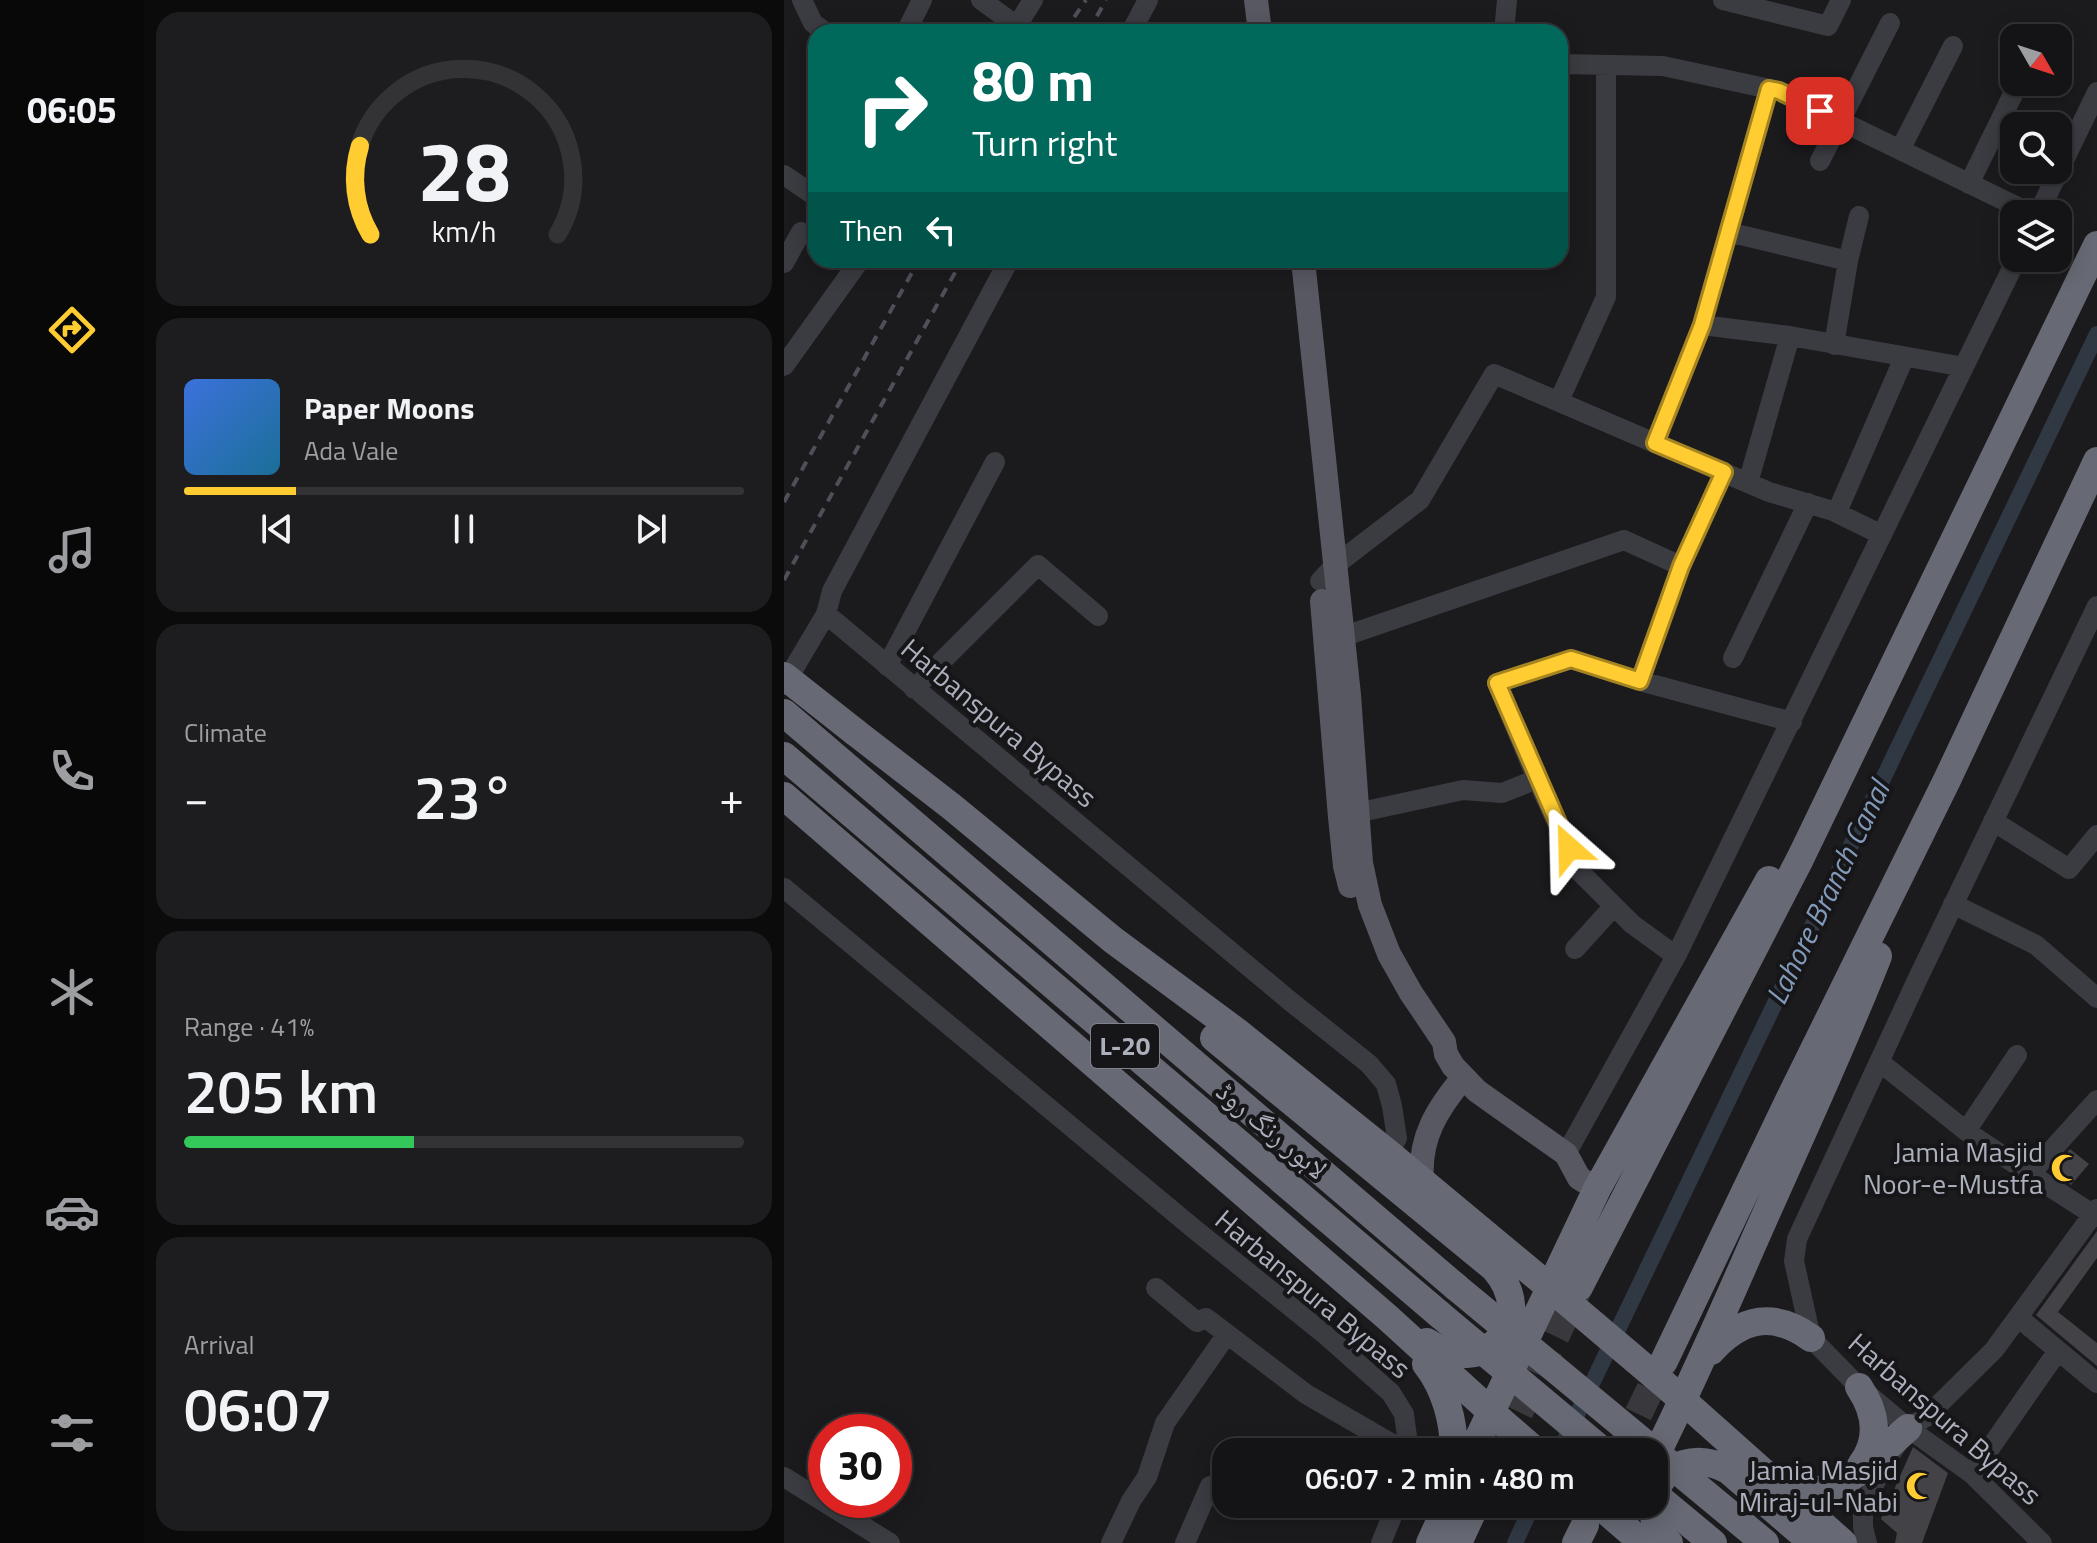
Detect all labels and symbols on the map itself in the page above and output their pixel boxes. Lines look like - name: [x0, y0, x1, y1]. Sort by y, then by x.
- north arrow: [2000, 24, 2072, 96]
- pin: [1786, 77, 1854, 145]
- street label: Harbanspura Bypass: [892, 628, 1107, 818]
- water label: Lahore Branch Canal: [1753, 770, 1903, 1012]
- position arrow: [1527, 806, 1611, 890]
- road number: L-20: [1091, 1024, 1159, 1068]
- street label: لاہور رنگ روڈ: [1207, 1070, 1338, 1189]
- place label: Jamia Masjid Noor-e-Mustfa: [1863, 1130, 2043, 1205]
- mosque icon: Jamia Masjid Noor-e-Mustfa: [2050, 1153, 2080, 1183]
- street label: Harbanspura Bypass: [1206, 1199, 1421, 1389]
- street label: Harbanspura Bypass: [1839, 1322, 2052, 1515]
- speed limit sign: 30: [808, 1414, 912, 1518]
- place label: Jamia Masjid Miraj-ul-Nabi: [1739, 1448, 1898, 1523]
- mosque icon: Jamia Masjid Miraj-ul-Nabi: [1905, 1471, 1935, 1501]

